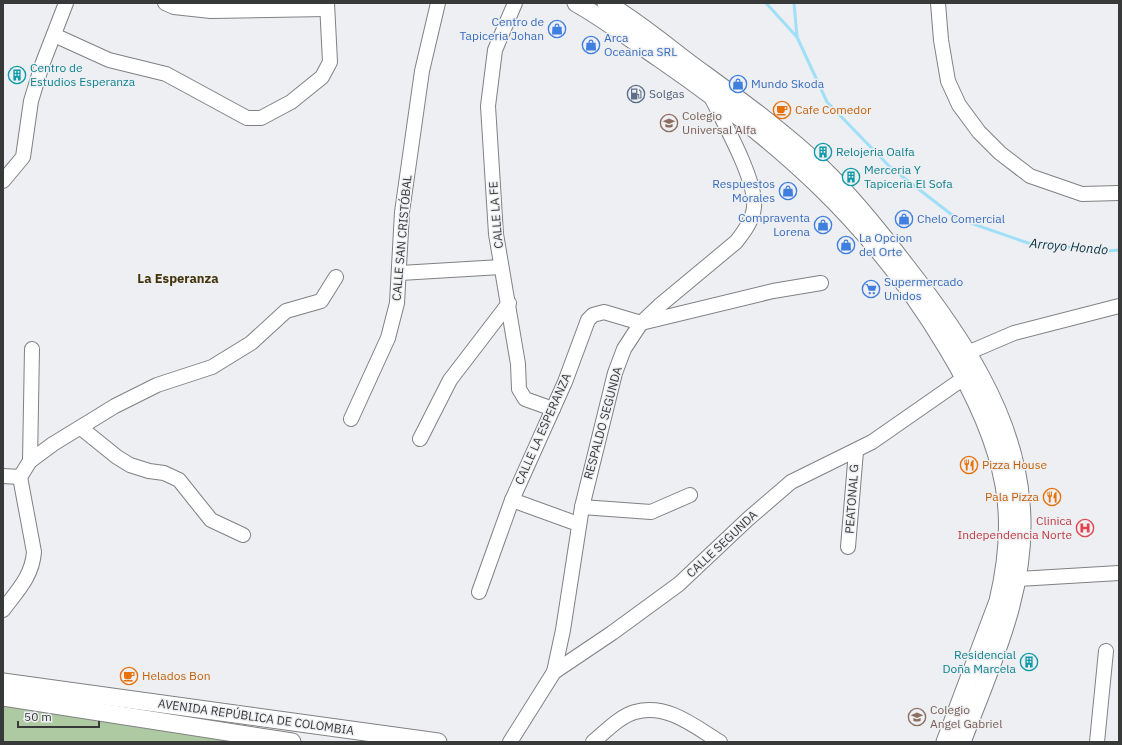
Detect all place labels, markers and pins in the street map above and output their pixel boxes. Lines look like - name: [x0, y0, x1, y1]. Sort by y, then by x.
- place label: Centro de Tapiceria Johan: [460, 14, 544, 43]
- shop icon: Centro de Tapiceria Johan: [547, 19, 567, 39]
- place label: Arca Oceanica SRL: [604, 30, 677, 59]
- shop icon: Arca Oceanica SRL: [581, 35, 601, 55]
- place label: Centro de Estudios Esperanza: [30, 60, 136, 89]
- building icon: Centro de Estudios Esperanza: [7, 65, 27, 85]
- shop icon: Mundo Skoda: [728, 74, 748, 94]
- place label: Mundo Skoda: [751, 76, 825, 91]
- fuel station icon: Solgas: [626, 84, 646, 104]
- place label: Solgas: [649, 86, 685, 101]
- cafe icon: Cafe Comedor: [772, 100, 792, 120]
- place label: Cafe Comedor: [795, 102, 872, 117]
- place label: Colegio Universal Alfa: [682, 108, 757, 137]
- school or university icon: Colegio Universal Alfa: [659, 113, 679, 133]
- building icon: Relojeria Oalfa: [813, 142, 833, 162]
- place label: Relojeria Oalfa: [836, 144, 915, 159]
- place label: Merceria Y Tapiceria El Sofa: [864, 162, 953, 191]
- building icon: Merceria Y Tapiceria El Sofa: [841, 167, 861, 187]
- place label: Respuestos Morales: [712, 176, 775, 205]
- shop icon: Respuestos Morales: [778, 181, 798, 201]
- shop icon: Chelo Comercial: [894, 209, 914, 229]
- place label: Compraventa Lorena: [738, 210, 811, 239]
- place label: Chelo Comercial: [917, 211, 1005, 226]
- shop icon: Compraventa Lorena: [813, 215, 833, 235]
- place label: La Opcion del Orte: [859, 230, 912, 259]
- shop icon: La Opcion del Orte: [836, 235, 856, 255]
- place label: Supermercado Unidos: [884, 274, 964, 303]
- supermarket icon: Supermercado Unidos: [861, 279, 881, 299]
- restaurant icon: Pizza House: [959, 455, 979, 475]
- place label: Pizza House: [982, 457, 1048, 472]
- restaurant icon: Pala Pizza: [1042, 487, 1062, 507]
- place label: Pala Pizza: [985, 489, 1040, 504]
- place label: Clinica Independencia Norte: [957, 513, 1073, 542]
- hospital icon: Clinica Independencia Norte: [1075, 518, 1095, 538]
- place label: Residencial Doña Marcela: [942, 647, 1017, 676]
- building icon: Residencial Doña Marcela: [1019, 652, 1039, 672]
- cafe icon: Helados Bon: [119, 666, 139, 686]
- place label: Helados Bon: [142, 668, 210, 683]
- place label: Colegio Angel Gabriel: [930, 702, 1002, 731]
- school or university icon: Colegio Angel Gabriel: [907, 707, 927, 727]

